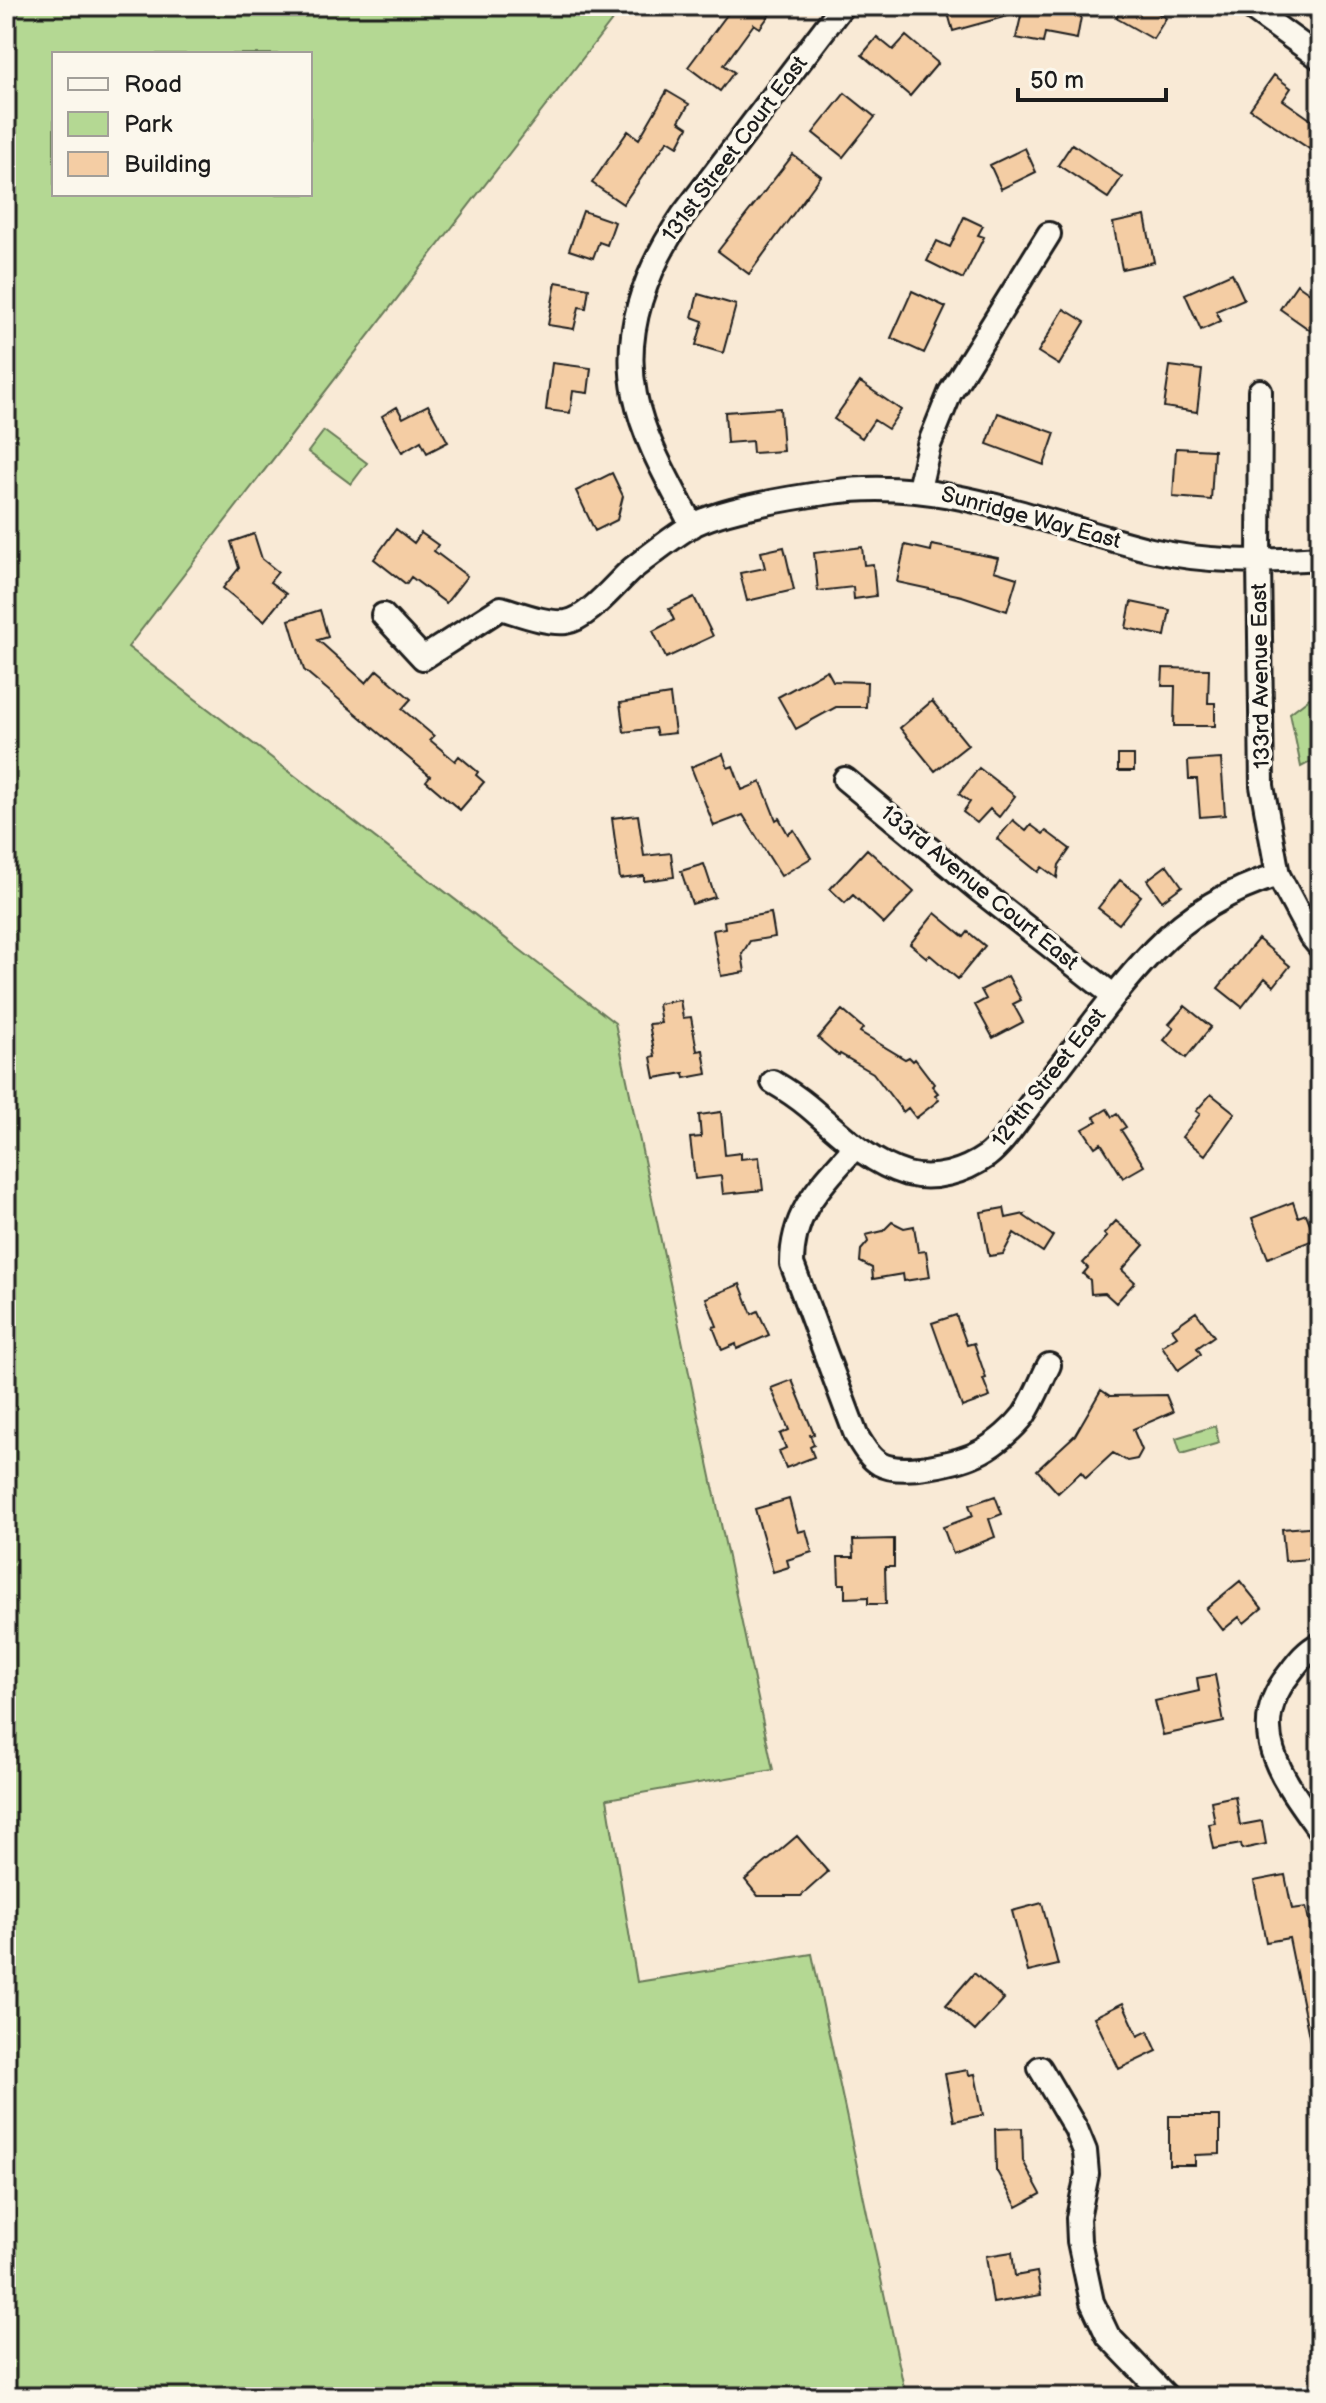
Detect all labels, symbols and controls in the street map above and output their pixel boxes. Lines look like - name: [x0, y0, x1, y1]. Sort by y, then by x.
- street label: 131st Street Court East: [656, 51, 814, 247]
- legend: [52, 52, 312, 196]
- scale bar: [1018, 52, 1166, 102]
- text: 50 m: [1030, 66, 1084, 95]
- text: Road: [124, 70, 182, 99]
- text: Park: [124, 110, 172, 139]
- text: Building: [124, 150, 211, 179]
- street label: Sunridge Way East: [938, 481, 1124, 555]
- street label: 133rd Avenue East: [1246, 583, 1276, 769]
- street label: 133rd Avenue Court East: [875, 800, 1084, 976]
- street label: 129th Street East: [986, 1003, 1112, 1153]

